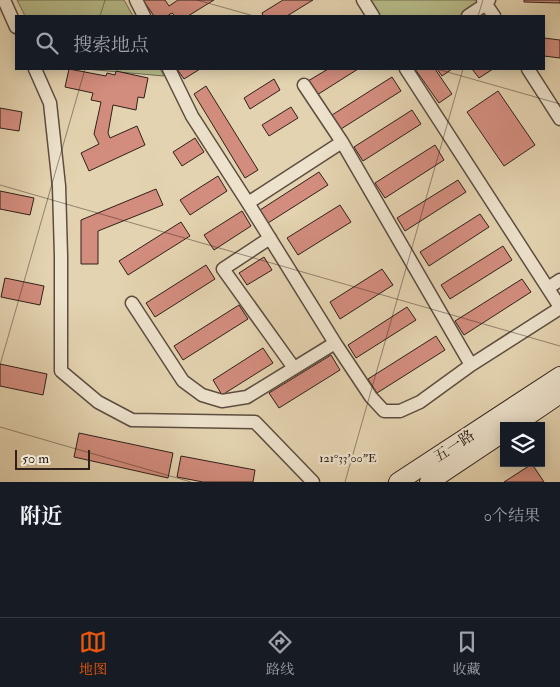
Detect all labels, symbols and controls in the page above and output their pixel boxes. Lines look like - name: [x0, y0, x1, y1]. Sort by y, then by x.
- search box: [15, 15, 545, 70]
- icon: search: [33, 29, 61, 57]
- text: 搜索地点: [73, 33, 149, 57]
- map controls: [500, 422, 545, 467]
- button: layers: [500, 422, 545, 467]
- street label: 五一路: [430, 426, 478, 467]
- scale bar: [15, 447, 90, 470]
- text: 50 m: [22, 450, 49, 467]
- text: 121°33'00"E: [319, 451, 377, 466]
- text: 附近: [20, 503, 62, 530]
- text: 0个结果: [484, 506, 540, 526]
- tab: 地图: [79, 628, 107, 678]
- tab: 路线: [266, 628, 294, 678]
- tab: 收藏: [453, 628, 481, 678]

